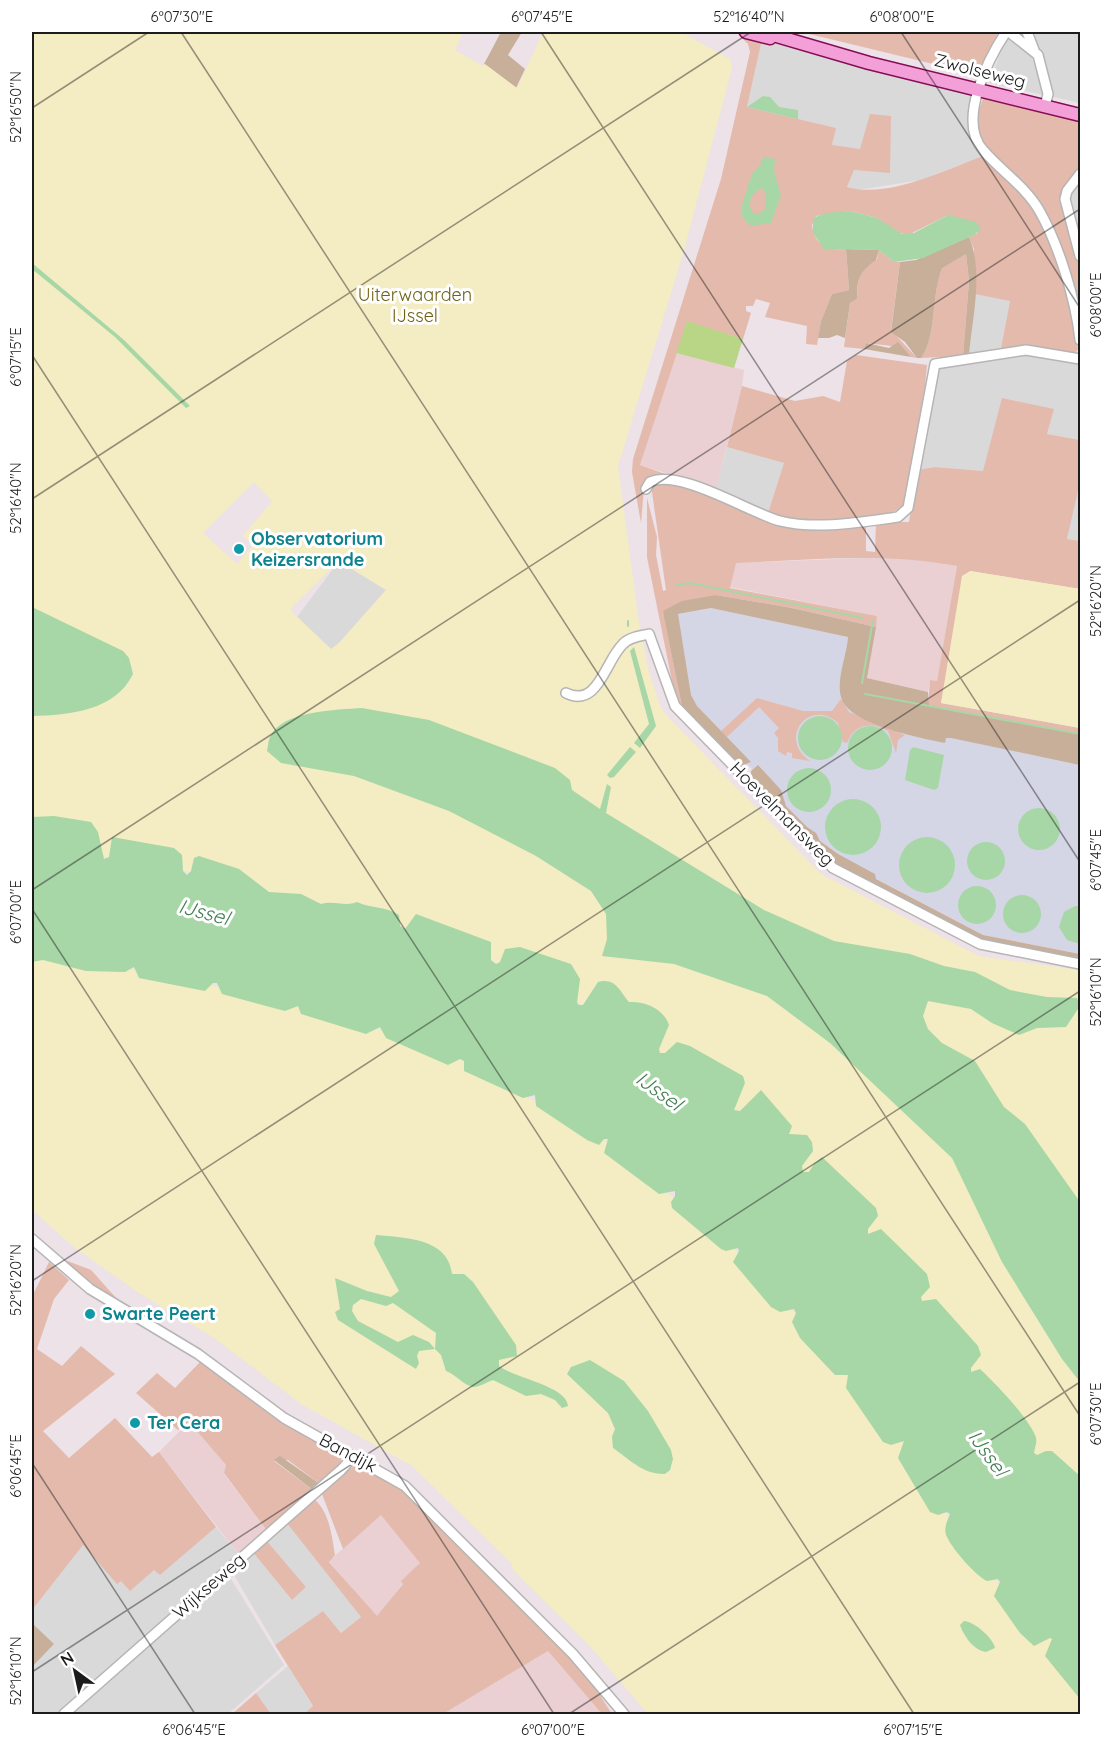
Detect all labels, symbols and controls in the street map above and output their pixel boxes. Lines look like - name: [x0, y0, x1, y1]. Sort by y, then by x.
- text: 6°07'30"E: [151, 7, 213, 26]
- text: 6°07'45"E: [511, 7, 573, 26]
- text: 52°16'40"N: [713, 7, 785, 26]
- text: 6°08'00"E: [869, 7, 935, 26]
- street label: Zwolseweg: [932, 48, 1028, 93]
- text: 52°16'50"N: [6, 71, 25, 143]
- text: 6°08'00"E: [1086, 272, 1105, 338]
- park label: Uiterwaarden IJssel: [358, 283, 472, 327]
- text: 6°07'15"E: [6, 327, 25, 387]
- text: 52°16'40"N: [6, 462, 25, 534]
- place label: Observatorium Keizersrande: [251, 527, 383, 571]
- marker: Observatorium Keizersrande: [232, 542, 246, 556]
- text: 52°16'20"N: [1086, 565, 1105, 637]
- street label: Hoevelmansweg: [725, 756, 840, 871]
- text: 6°07'45"E: [1086, 829, 1105, 891]
- text: 6°07'00"E: [6, 880, 25, 944]
- water label: IJssel: [176, 893, 234, 931]
- text: 52°16'10"N: [1086, 957, 1105, 1027]
- water label: IJssel: [631, 1065, 689, 1117]
- text: 52°16'20"N: [6, 1244, 25, 1316]
- place label: Swarte Peert: [102, 1302, 216, 1325]
- marker: Swarte Peert: [83, 1307, 97, 1321]
- text: 6°07'30"E: [1086, 1383, 1105, 1445]
- place label: Ter Cera: [147, 1411, 220, 1434]
- marker: Ter Cera: [128, 1416, 142, 1430]
- water label: IJssel: [963, 1425, 1015, 1483]
- street label: Bandijk: [315, 1428, 381, 1477]
- text: 6°06'45"E: [6, 1434, 25, 1498]
- street label: Wijkseweg: [168, 1548, 250, 1624]
- text: 52°16'10"N: [6, 1636, 25, 1706]
- north arrow: [45, 1641, 105, 1701]
- text: N: [56, 1647, 77, 1670]
- text: 6°06'45"E: [162, 1720, 226, 1739]
- text: 6°07'00"E: [521, 1720, 585, 1739]
- text: 6°07'15"E: [883, 1720, 943, 1739]

